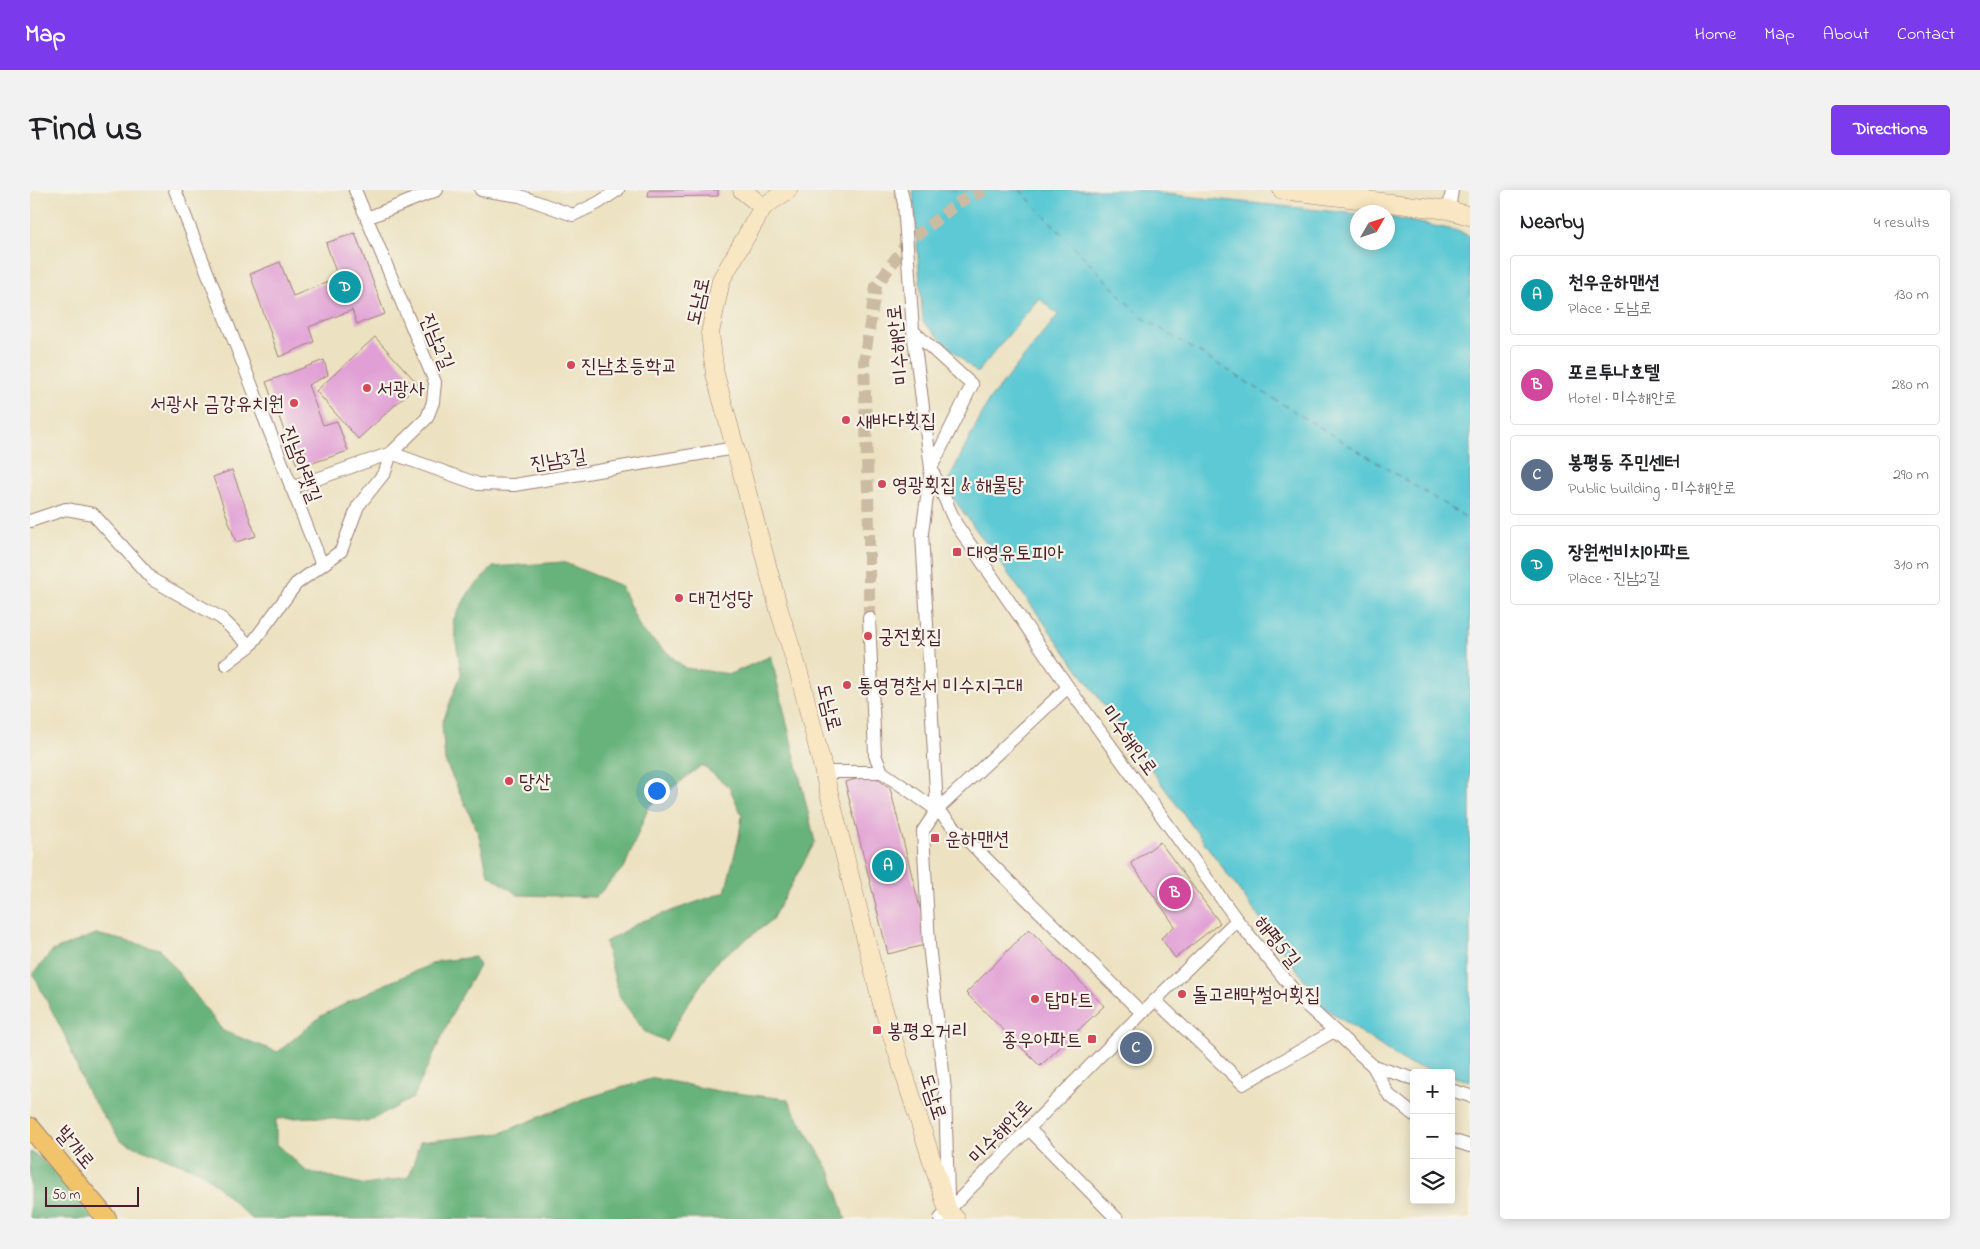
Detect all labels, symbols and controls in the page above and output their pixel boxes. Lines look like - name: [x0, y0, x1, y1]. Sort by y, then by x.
- text: Map: [25, 18, 66, 53]
- text: Home: [1695, 22, 1736, 48]
- text: Map: [1764, 22, 1795, 48]
- text: About: [1823, 22, 1869, 48]
- text: Contact: [1897, 22, 1955, 48]
- text: Find us: [30, 105, 142, 156]
- button: Directions: [1831, 105, 1950, 155]
- north arrow: [1350, 205, 1395, 250]
- text: Nearby: [1520, 208, 1584, 238]
- text: 4 results: [1874, 211, 1930, 235]
- pin: D: [329, 268, 361, 306]
- text: 천우운하맨션: [1568, 270, 1660, 297]
- street label: 도남로: [680, 275, 719, 328]
- text: A: [1532, 283, 1542, 307]
- text: 130 m: [1894, 283, 1929, 307]
- text: Place · 도남로: [1568, 297, 1652, 321]
- street label: 미수해안로: [881, 303, 918, 386]
- street label: 진남2길: [411, 310, 460, 374]
- place label: 진남초등학교: [581, 353, 678, 382]
- marker: 진남초등학교: [565, 359, 577, 371]
- text: 포르투나호텔: [1568, 360, 1660, 387]
- text: B: [1532, 373, 1542, 397]
- text: 280 m: [1892, 373, 1929, 397]
- place label: 서광사: [377, 376, 425, 405]
- marker: 서광사: [361, 382, 373, 394]
- text: Hotel · 미수해안로: [1568, 387, 1677, 411]
- place label: 서광사 금강유치원: [150, 391, 284, 420]
- marker: 서광사 금강유치원: [288, 397, 300, 409]
- place label: 새바다횟집: [856, 408, 936, 437]
- marker: 새바다횟집: [840, 414, 852, 426]
- street label: 진남아랫길: [272, 422, 328, 508]
- street label: 진남3길: [528, 443, 589, 480]
- text: 봉평동 주민센터: [1568, 450, 1680, 477]
- text: C: [1533, 463, 1541, 487]
- text: 290 m: [1893, 463, 1929, 487]
- place label: 영광횟집 & 해물탕: [892, 472, 1024, 501]
- text: Public building · 미수해안로: [1568, 477, 1736, 501]
- marker: 영광횟집 & 해물탕: [876, 478, 888, 490]
- place label: 대영유토피아: [967, 540, 1064, 569]
- text: 장원썬비치아파트: [1568, 540, 1690, 567]
- marker: 대영유토피아: [951, 546, 963, 558]
- text: D: [1531, 553, 1543, 577]
- text: 310 m: [1894, 553, 1929, 577]
- text: Place · 진남2길: [1568, 567, 1660, 591]
- place label: 대건성당: [689, 586, 753, 615]
- marker: 대건성당: [673, 592, 685, 604]
- place label: 궁전횟집: [878, 624, 942, 653]
- marker: 궁전횟집: [862, 630, 874, 642]
- place label: 통영경찰서 미수지구대: [857, 673, 1023, 702]
- marker: 통영경찰서 미수지구대: [841, 679, 853, 691]
- street label: 도남로: [808, 681, 847, 735]
- street label: 미수해안로: [1093, 700, 1163, 783]
- place label: 당산: [519, 769, 551, 798]
- marker: 당산: [503, 775, 515, 787]
- your location: [644, 778, 670, 804]
- place label: 운하맨션: [945, 826, 1009, 855]
- marker: 운하맨션: [929, 832, 941, 844]
- pin: A: [872, 847, 904, 885]
- pin: B: [1159, 874, 1191, 912]
- street label: 해평5길: [1246, 910, 1306, 975]
- place label: 돌고래막썰어횟집: [1192, 982, 1321, 1011]
- place label: 탑마트: [1045, 987, 1093, 1016]
- marker: 돌고래막썰어횟집: [1176, 988, 1188, 1000]
- marker: 탑마트: [1029, 993, 1041, 1005]
- place label: 봉평오거리: [887, 1018, 967, 1047]
- marker: 봉평오거리: [871, 1024, 883, 1036]
- place label: 종우아파트: [1002, 1027, 1082, 1056]
- pin: C: [1120, 1029, 1152, 1067]
- marker: 종우아파트: [1086, 1033, 1098, 1045]
- street label: 도남로: [910, 1069, 953, 1124]
- map controls: [1410, 1069, 1455, 1204]
- button: +: [1410, 1069, 1455, 1114]
- street label: 미수해안로: [963, 1094, 1040, 1172]
- button: −: [1410, 1114, 1455, 1159]
- street label: 발개로: [47, 1121, 101, 1176]
- button: layers: [1410, 1159, 1455, 1204]
- scale bar: [45, 1184, 139, 1207]
- text: 50 m: [52, 1185, 80, 1206]

